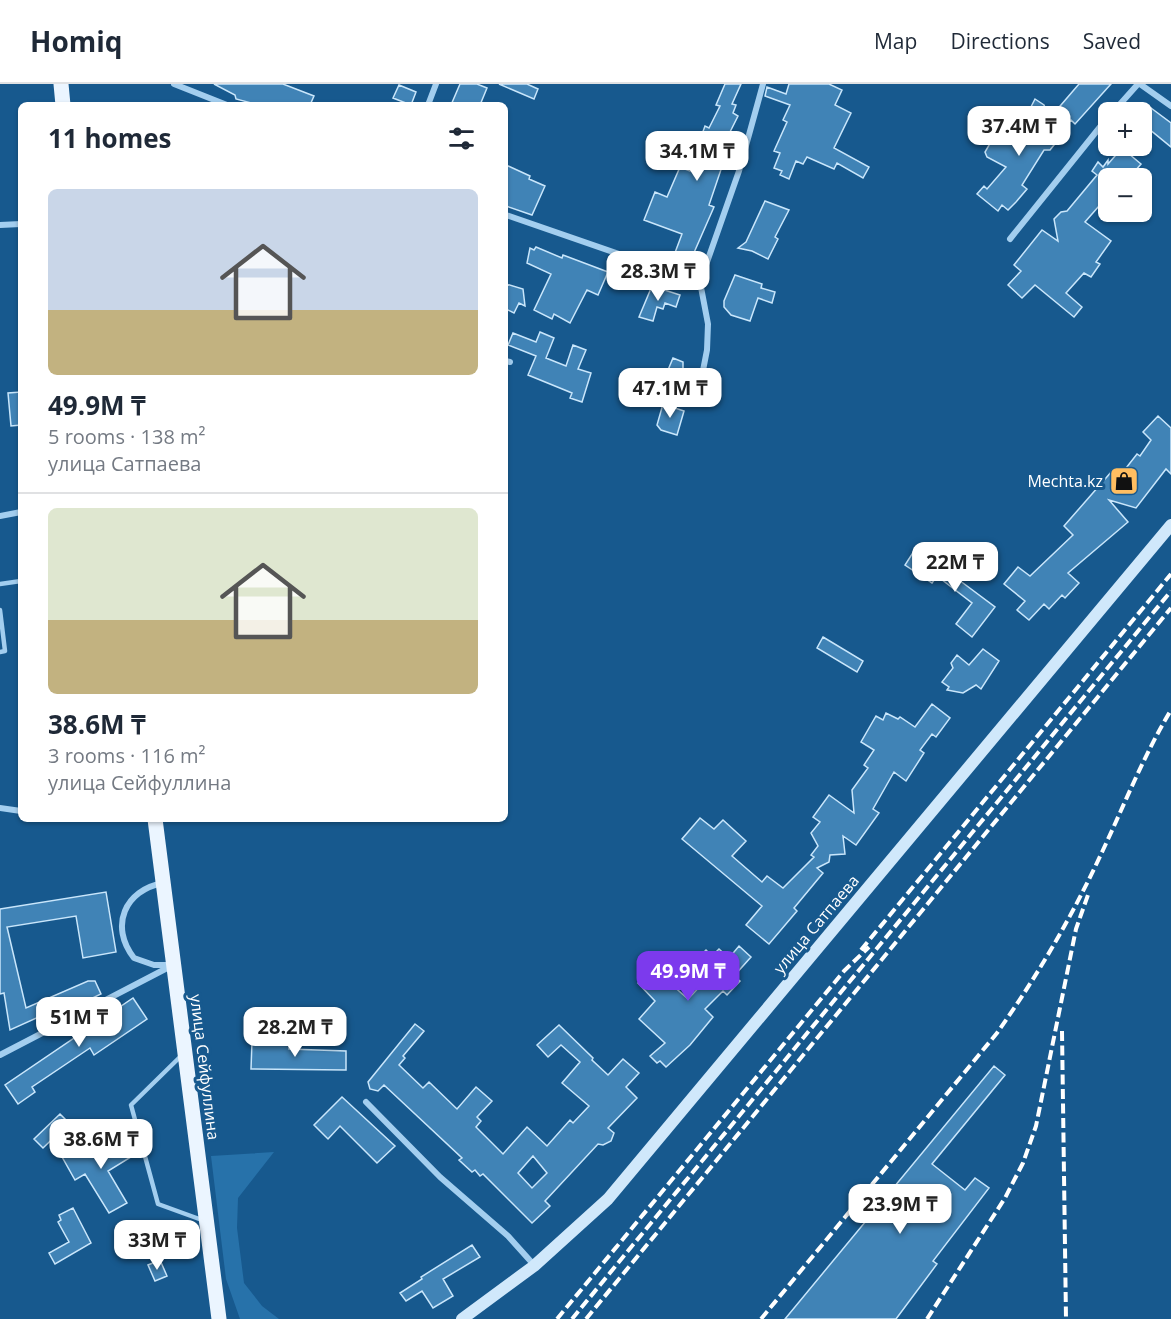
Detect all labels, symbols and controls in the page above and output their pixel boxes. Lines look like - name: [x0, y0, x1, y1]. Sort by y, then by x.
- text: Homiq: [30, 22, 123, 60]
- text: Map: [874, 27, 917, 55]
- text: Directions: [950, 27, 1050, 55]
- text: Saved: [1083, 27, 1141, 55]
- map controls: [1098, 102, 1152, 222]
- button: +: [1098, 102, 1152, 156]
- pin: 37.4M ₸: [964, 106, 1074, 157]
- text: 37.4M ₸: [982, 112, 1056, 139]
- text: 11 homes: [48, 120, 172, 156]
- icon: filters: [445, 122, 478, 155]
- pin: 34.1M ₸: [642, 131, 752, 182]
- text: 34.1M ₸: [660, 137, 734, 164]
- button: −: [1098, 168, 1152, 222]
- icon: home: [209, 228, 317, 336]
- pin: 28.3M ₸: [603, 251, 713, 302]
- text: 28.3M ₸: [621, 257, 695, 284]
- pin: 47.1M ₸: [615, 368, 725, 419]
- text: 47.1M ₸: [633, 374, 707, 401]
- text: 49.9M ₸: [48, 387, 145, 423]
- text: 5 rooms · 138 m²: [48, 423, 206, 450]
- text: улица Сатпаева: [48, 450, 201, 477]
- shop icon: Mechta.kz: [1108, 465, 1140, 497]
- place label: Mechta.kz: [1027, 470, 1103, 492]
- pin: 22M ₸: [913, 542, 997, 593]
- icon: home: [209, 547, 317, 655]
- text: 22M ₸: [926, 548, 984, 575]
- text: 38.6M ₸: [48, 706, 145, 742]
- text: 3 rooms · 116 m²: [48, 742, 206, 769]
- text: улица Сейфуллина: [48, 769, 231, 796]
- street label: улица Сатпаева: [768, 870, 864, 978]
- pin: 49.9M ₸: [633, 951, 743, 1002]
- text: 49.9M ₸: [651, 957, 725, 984]
- street label: улица Сейфуллина: [185, 993, 225, 1141]
- pin: 51M ₸: [37, 997, 121, 1048]
- text: 51M ₸: [50, 1003, 108, 1030]
- pin: 28.2M ₸: [240, 1007, 350, 1058]
- text: 28.2M ₸: [258, 1013, 332, 1040]
- pin: 38.6M ₸: [46, 1119, 156, 1170]
- text: 38.6M ₸: [64, 1125, 138, 1152]
- pin: 23.9M ₸: [845, 1184, 955, 1235]
- text: 23.9M ₸: [863, 1190, 937, 1217]
- pin: 33M ₸: [115, 1220, 199, 1271]
- text: 33M ₸: [128, 1226, 186, 1253]

